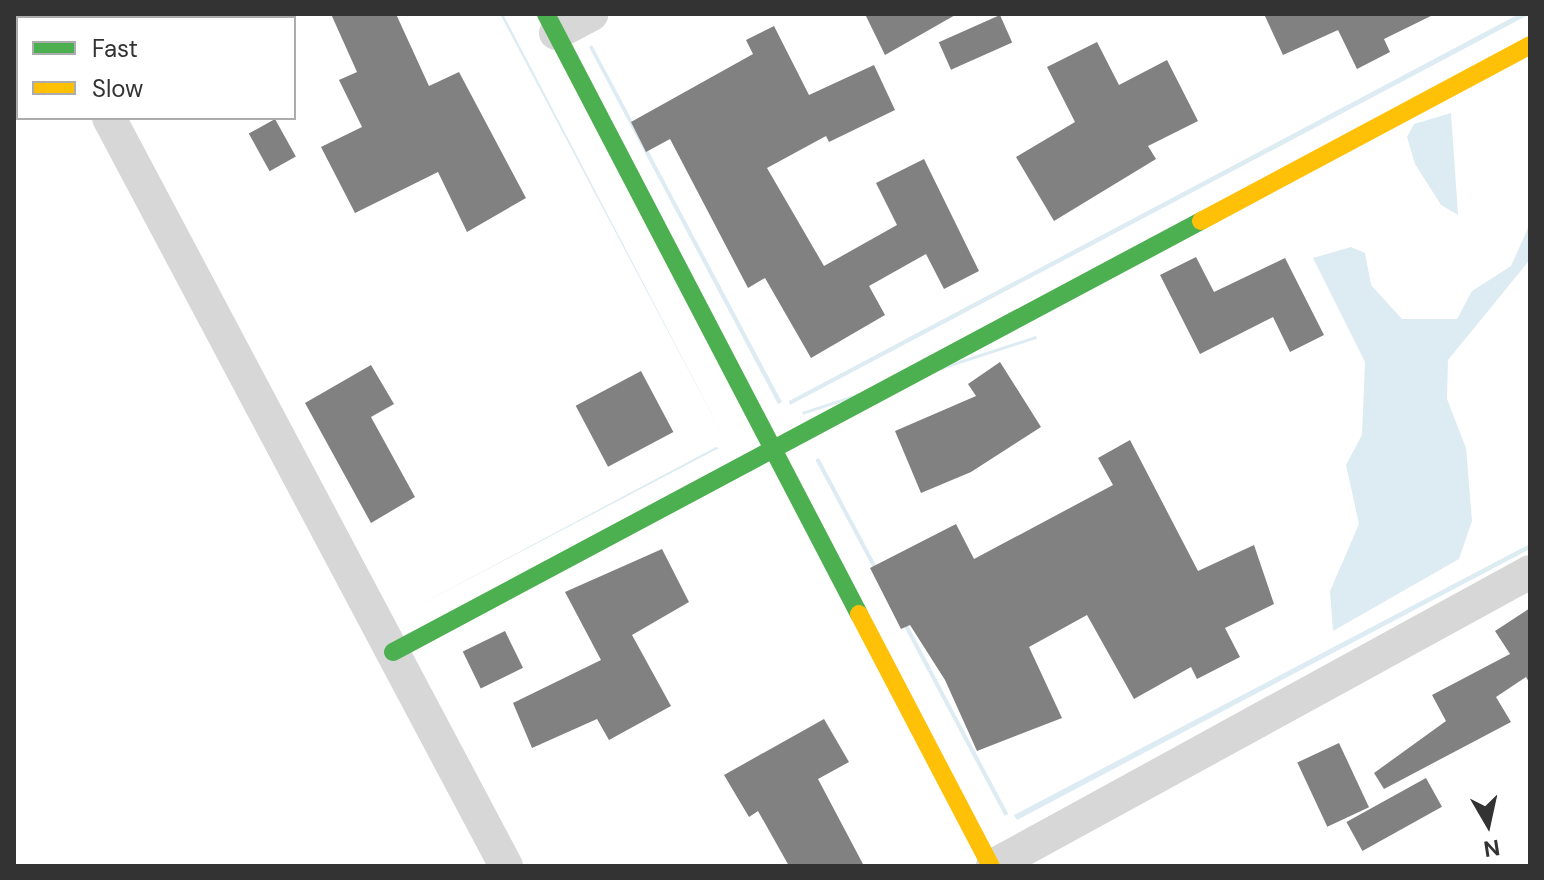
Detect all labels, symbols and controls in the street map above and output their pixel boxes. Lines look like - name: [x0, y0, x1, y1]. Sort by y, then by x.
- legend: [16, 16, 296, 120]
- text: Fast: [92, 33, 138, 64]
- text: Slow: [92, 73, 143, 104]
- north arrow: [1448, 784, 1528, 864]
- text: N: [1482, 833, 1502, 864]

